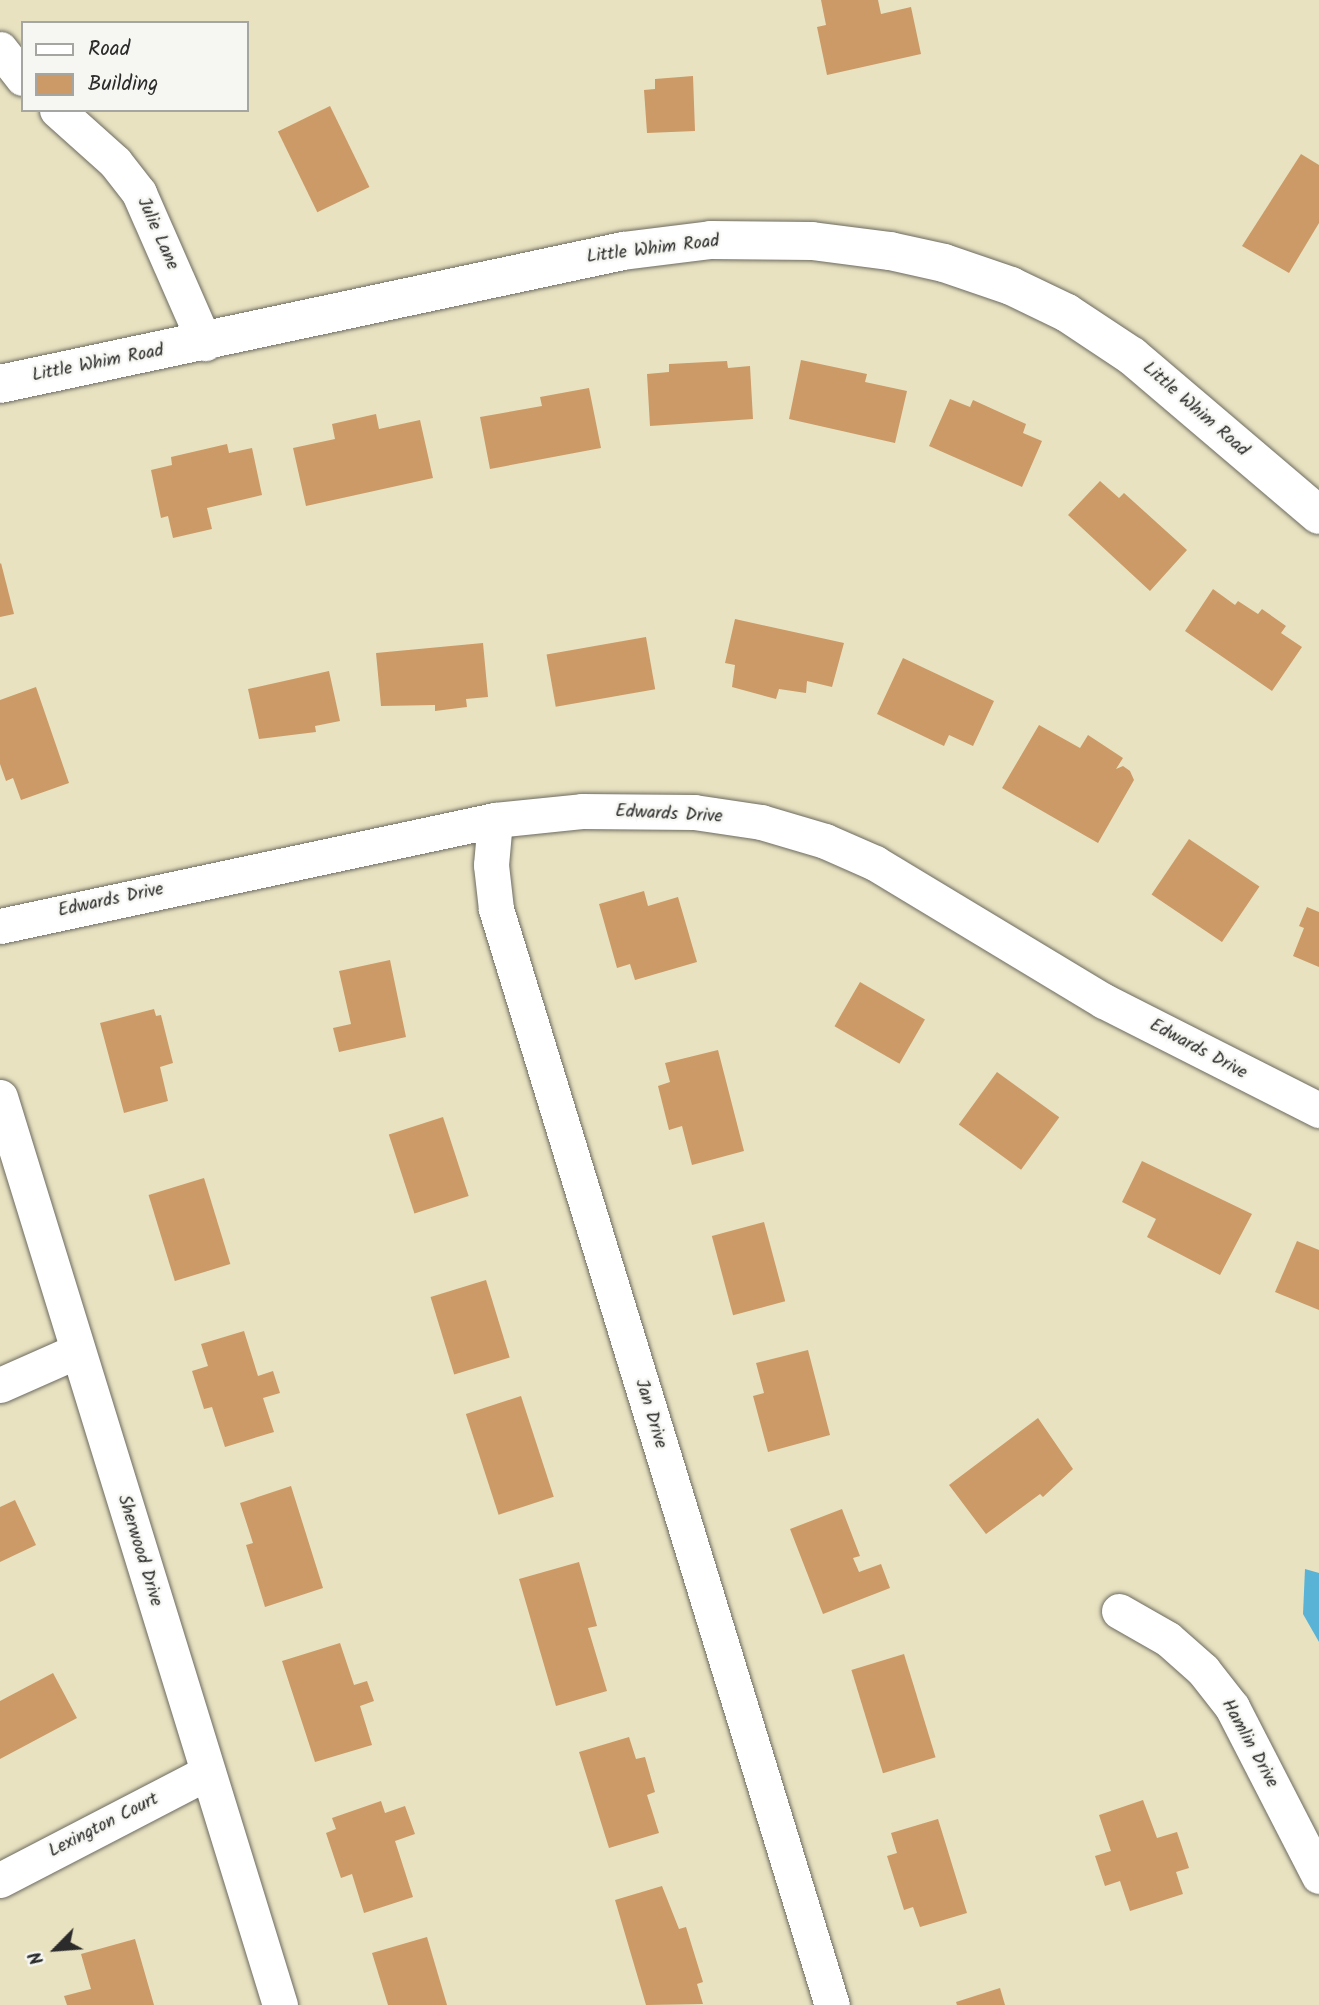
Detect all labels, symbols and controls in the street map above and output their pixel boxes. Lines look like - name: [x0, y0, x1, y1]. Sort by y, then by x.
- legend: [21, 21, 248, 112]
- text: Road: [88, 33, 130, 66]
- text: Building: [88, 68, 158, 101]
- street label: Julie Lane: [131, 194, 183, 274]
- street label: Little Whim Road: [585, 231, 721, 269]
- street label: Little Whim Road: [30, 341, 166, 387]
- street label: Little Whim Road: [1138, 358, 1252, 462]
- street label: Edwards Drive: [615, 801, 723, 829]
- street label: Edwards Drive: [56, 879, 166, 923]
- street label: Edwards Drive: [1145, 1015, 1251, 1085]
- street label: Jan Drive: [629, 1377, 671, 1451]
- street label: Sherwood Drive: [112, 1493, 166, 1609]
- street label: Hamlin Drive: [1216, 1696, 1282, 1792]
- street label: Lexington Court: [45, 1789, 163, 1863]
- north arrow: [21, 1914, 91, 1984]
- text: N: [21, 1946, 53, 1970]

